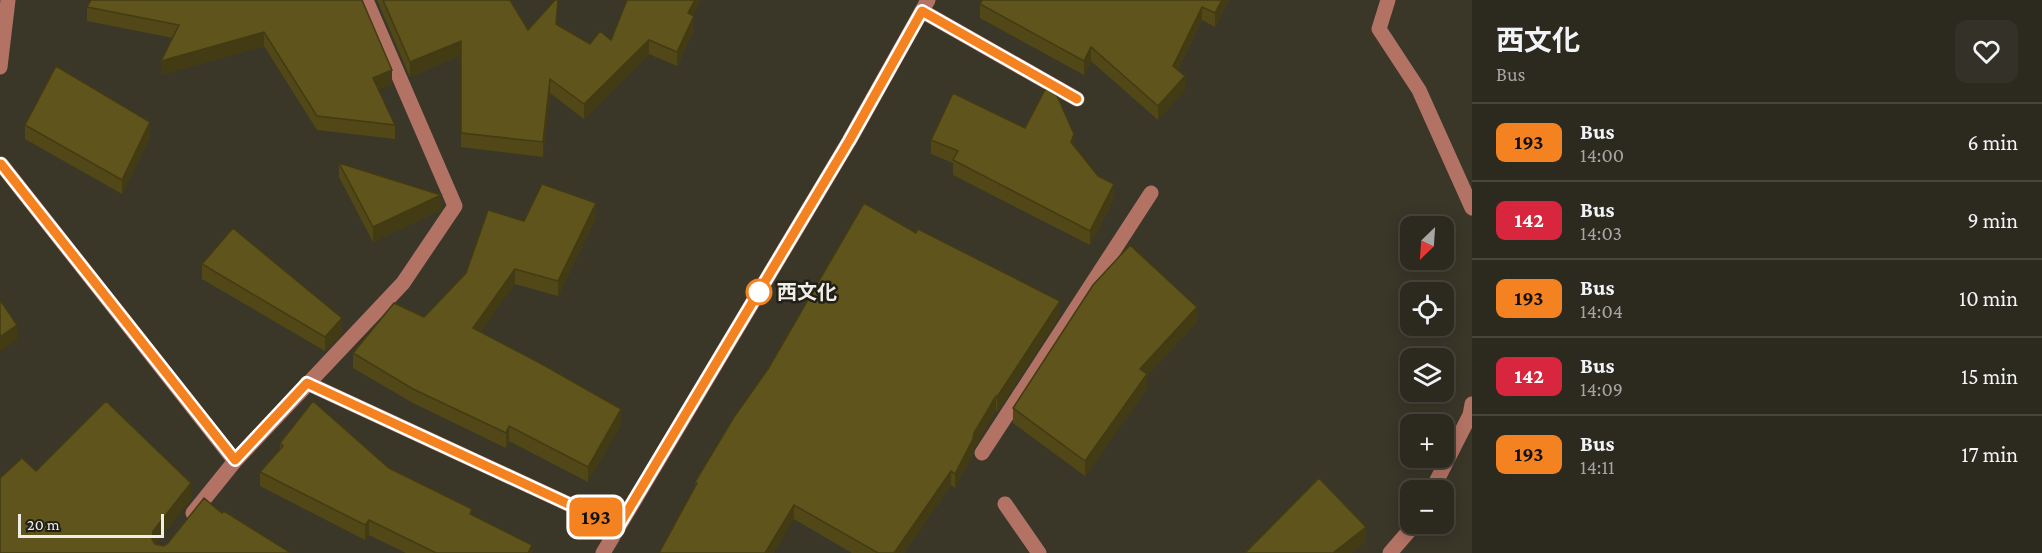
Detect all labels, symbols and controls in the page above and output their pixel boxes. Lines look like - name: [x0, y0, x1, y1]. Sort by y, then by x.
- button: heart: [1955, 20, 2018, 83]
- text: 西文化: [1496, 25, 1580, 56]
- text: Bus: [1496, 63, 1525, 85]
- text: Bus: [1580, 119, 1614, 144]
- text: 193: [1514, 130, 1544, 154]
- text: 6 min: [1967, 130, 2018, 155]
- text: 14:00: [1580, 144, 1624, 166]
- text: Bus: [1580, 197, 1614, 222]
- text: 142: [1514, 208, 1544, 232]
- text: 9 min: [1967, 208, 2018, 233]
- north arrow: [1400, 216, 1454, 270]
- map controls: [1400, 216, 1454, 534]
- text: 14:03: [1580, 222, 1622, 244]
- text: Bus: [1580, 275, 1614, 300]
- marker: 西文化: [746, 279, 772, 305]
- place label: 西文化: [777, 281, 837, 303]
- button: locate: [1400, 282, 1454, 336]
- text: 193: [1514, 286, 1544, 310]
- text: 10 min: [1959, 286, 2018, 311]
- text: 14:04: [1580, 300, 1623, 322]
- button: layers: [1400, 348, 1454, 402]
- text: Bus: [1580, 353, 1614, 378]
- text: 142: [1514, 364, 1544, 388]
- text: 15 min: [1961, 364, 2018, 389]
- text: 14:09: [1580, 378, 1623, 400]
- button: +: [1400, 414, 1454, 468]
- text: Bus: [1580, 431, 1614, 456]
- text: 193: [1514, 442, 1544, 466]
- text: 17 min: [1961, 442, 2018, 467]
- text: 14:11: [1580, 456, 1615, 478]
- button: −: [1400, 480, 1454, 534]
- line badge: 193: [562, 498, 630, 536]
- text: 193: [581, 505, 611, 529]
- scale bar: [18, 511, 164, 538]
- text: 20 m: [27, 516, 60, 533]

